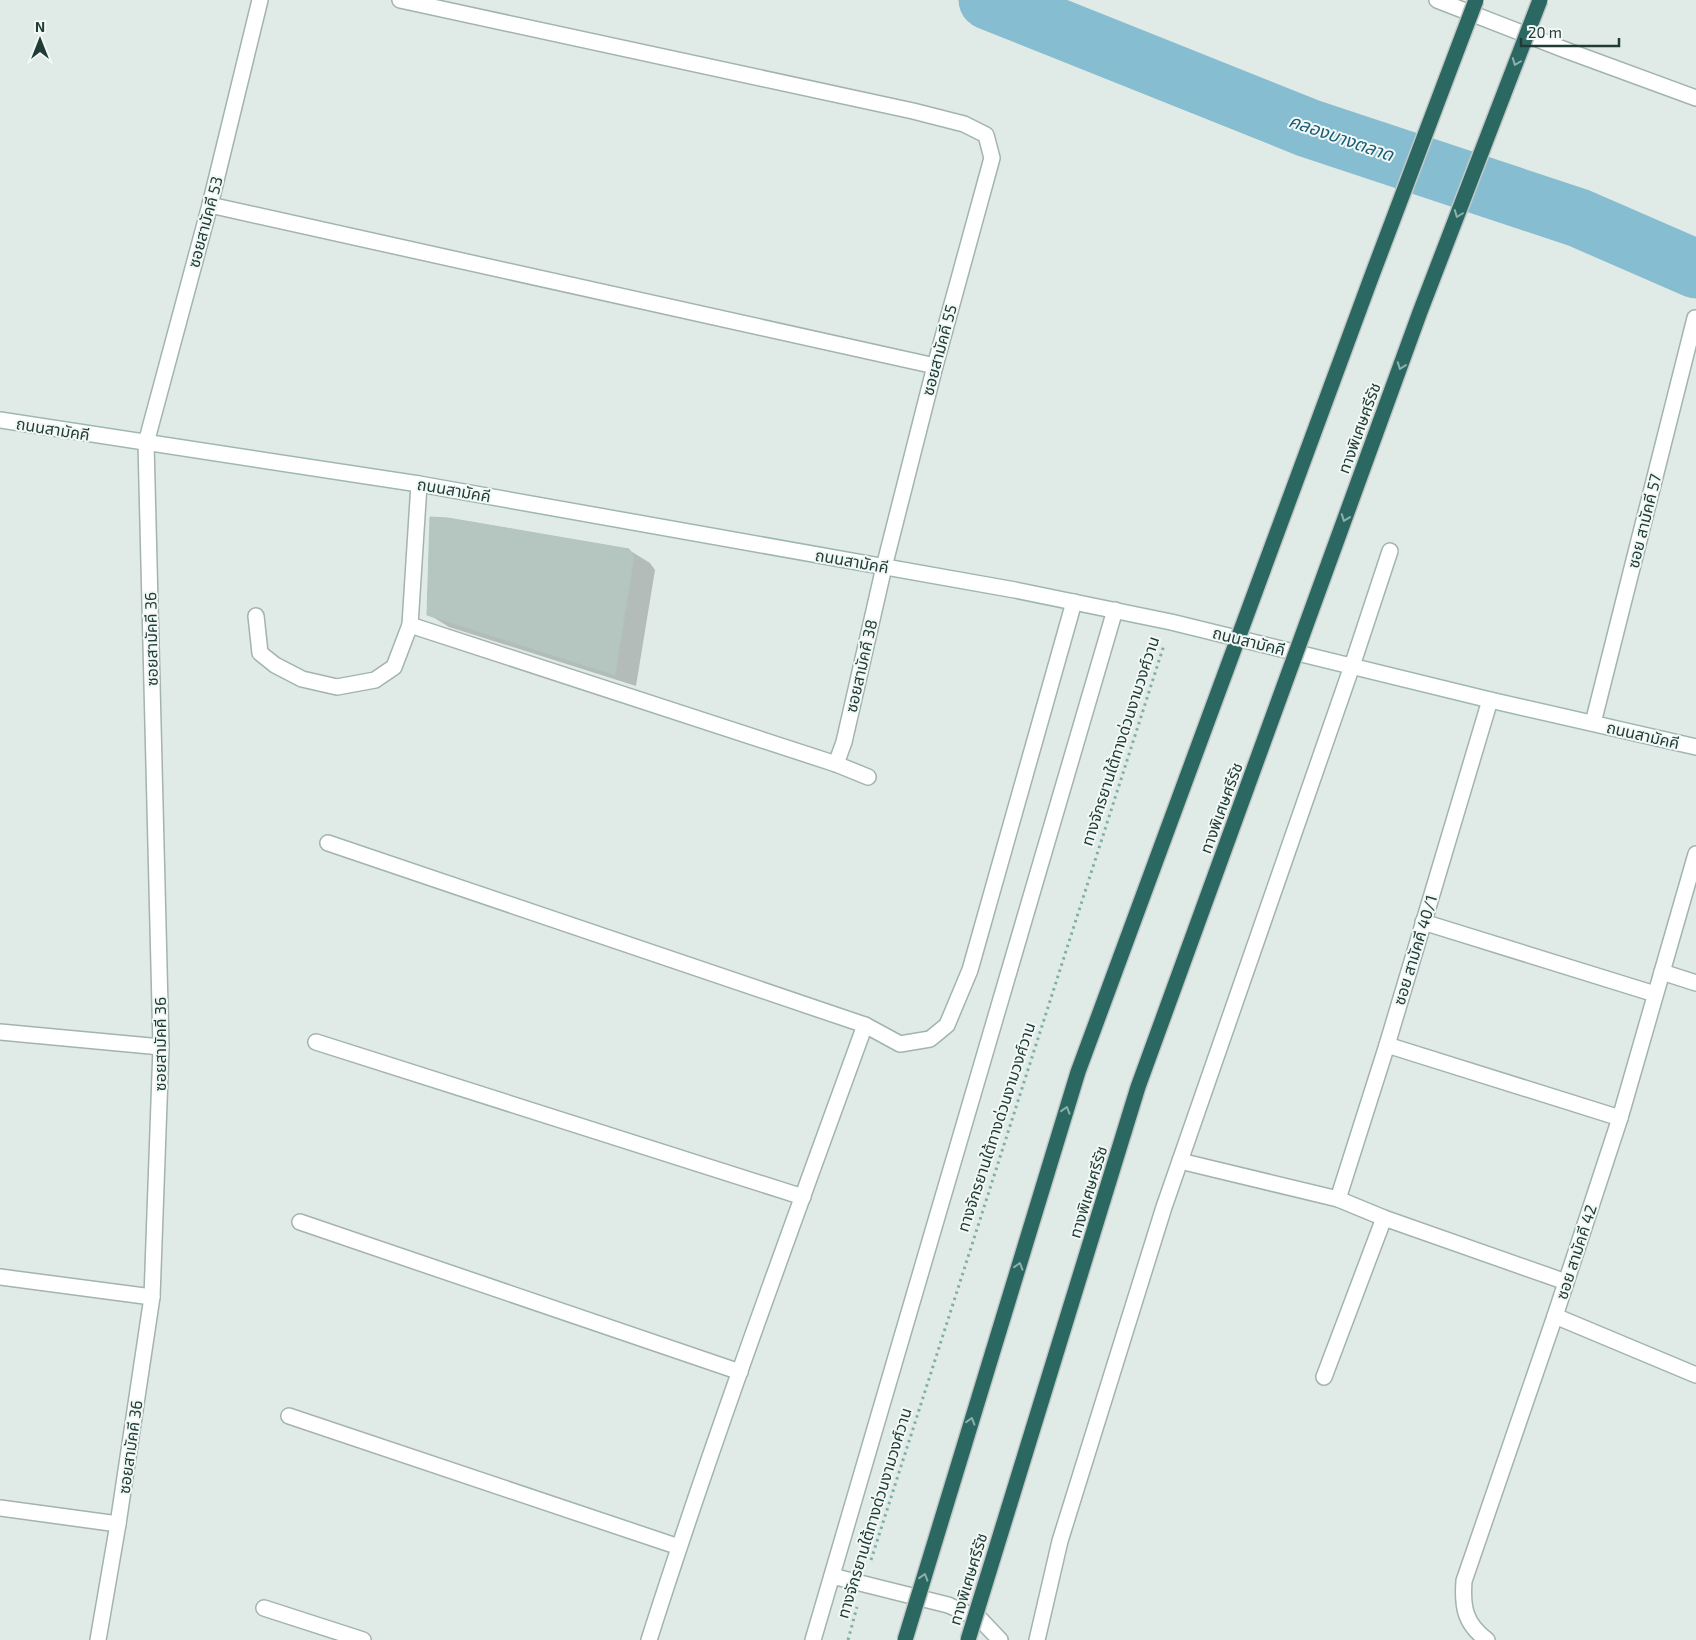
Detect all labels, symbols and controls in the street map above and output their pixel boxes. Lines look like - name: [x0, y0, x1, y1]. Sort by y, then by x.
- north arrow: [15, 15, 65, 65]
- scale bar: [1521, 15, 1618, 47]
- text: N: [35, 18, 45, 35]
- text: 20 m: [1528, 23, 1562, 41]
- one-way arrow: [1512, 57, 1522, 66]
- water label: คลองบางตลาด: [1286, 109, 1397, 166]
- street label: ซอยสามัคคี 53: [183, 174, 226, 270]
- one-way arrow: [1454, 209, 1464, 217]
- street label: ซอยสามัคคี 55: [917, 302, 960, 397]
- one-way arrow: [1397, 361, 1407, 370]
- street label: ทางพิเศษศรีรัช: [1333, 380, 1384, 476]
- street label: ถนนสามัคคี: [15, 413, 91, 444]
- street label: ซอย สามัคคี 57: [1623, 472, 1664, 570]
- street label: ถนนสามัคคี: [416, 474, 492, 505]
- one-way arrow: [1341, 514, 1351, 522]
- street label: ถนนสามัคคี: [814, 545, 890, 576]
- street label: ซอยสามัคคี 36: [140, 592, 161, 686]
- street label: ซอยสามัคคี 38: [841, 618, 880, 714]
- street label: ถนนสามัคคี: [1211, 622, 1288, 659]
- street label: ทางจักรยานใต้ทางด่วนงามวงศ์วาน: [1077, 634, 1162, 848]
- street label: ถนนสามัคคี: [1605, 717, 1681, 752]
- street label: ทางพิเศษศรีรัช: [1195, 760, 1246, 856]
- street label: ซอย สามัคคี 40/1: [1389, 893, 1440, 1007]
- street label: ซอยสามัคคี 36: [150, 997, 169, 1091]
- street label: ทางจักรยานใต้ทางด่วนงามวงศ์วาน: [953, 1020, 1038, 1234]
- one-way arrow: [1061, 1107, 1071, 1115]
- street label: ทางพิเศษศรีรัช: [1065, 1144, 1111, 1240]
- street label: ซอย สามัคคี 42: [1551, 1202, 1600, 1302]
- one-way arrow: [1013, 1262, 1023, 1270]
- street label: ซอยสามัคคี 36: [114, 1399, 145, 1495]
- street label: ทางจักรยานใต้ทางด่วนงามวงศ์วาน: [832, 1405, 915, 1620]
- one-way arrow: [966, 1418, 976, 1426]
- street label: ทางพิเศษศรีรัช: [945, 1531, 991, 1627]
- one-way arrow: [918, 1573, 928, 1581]

